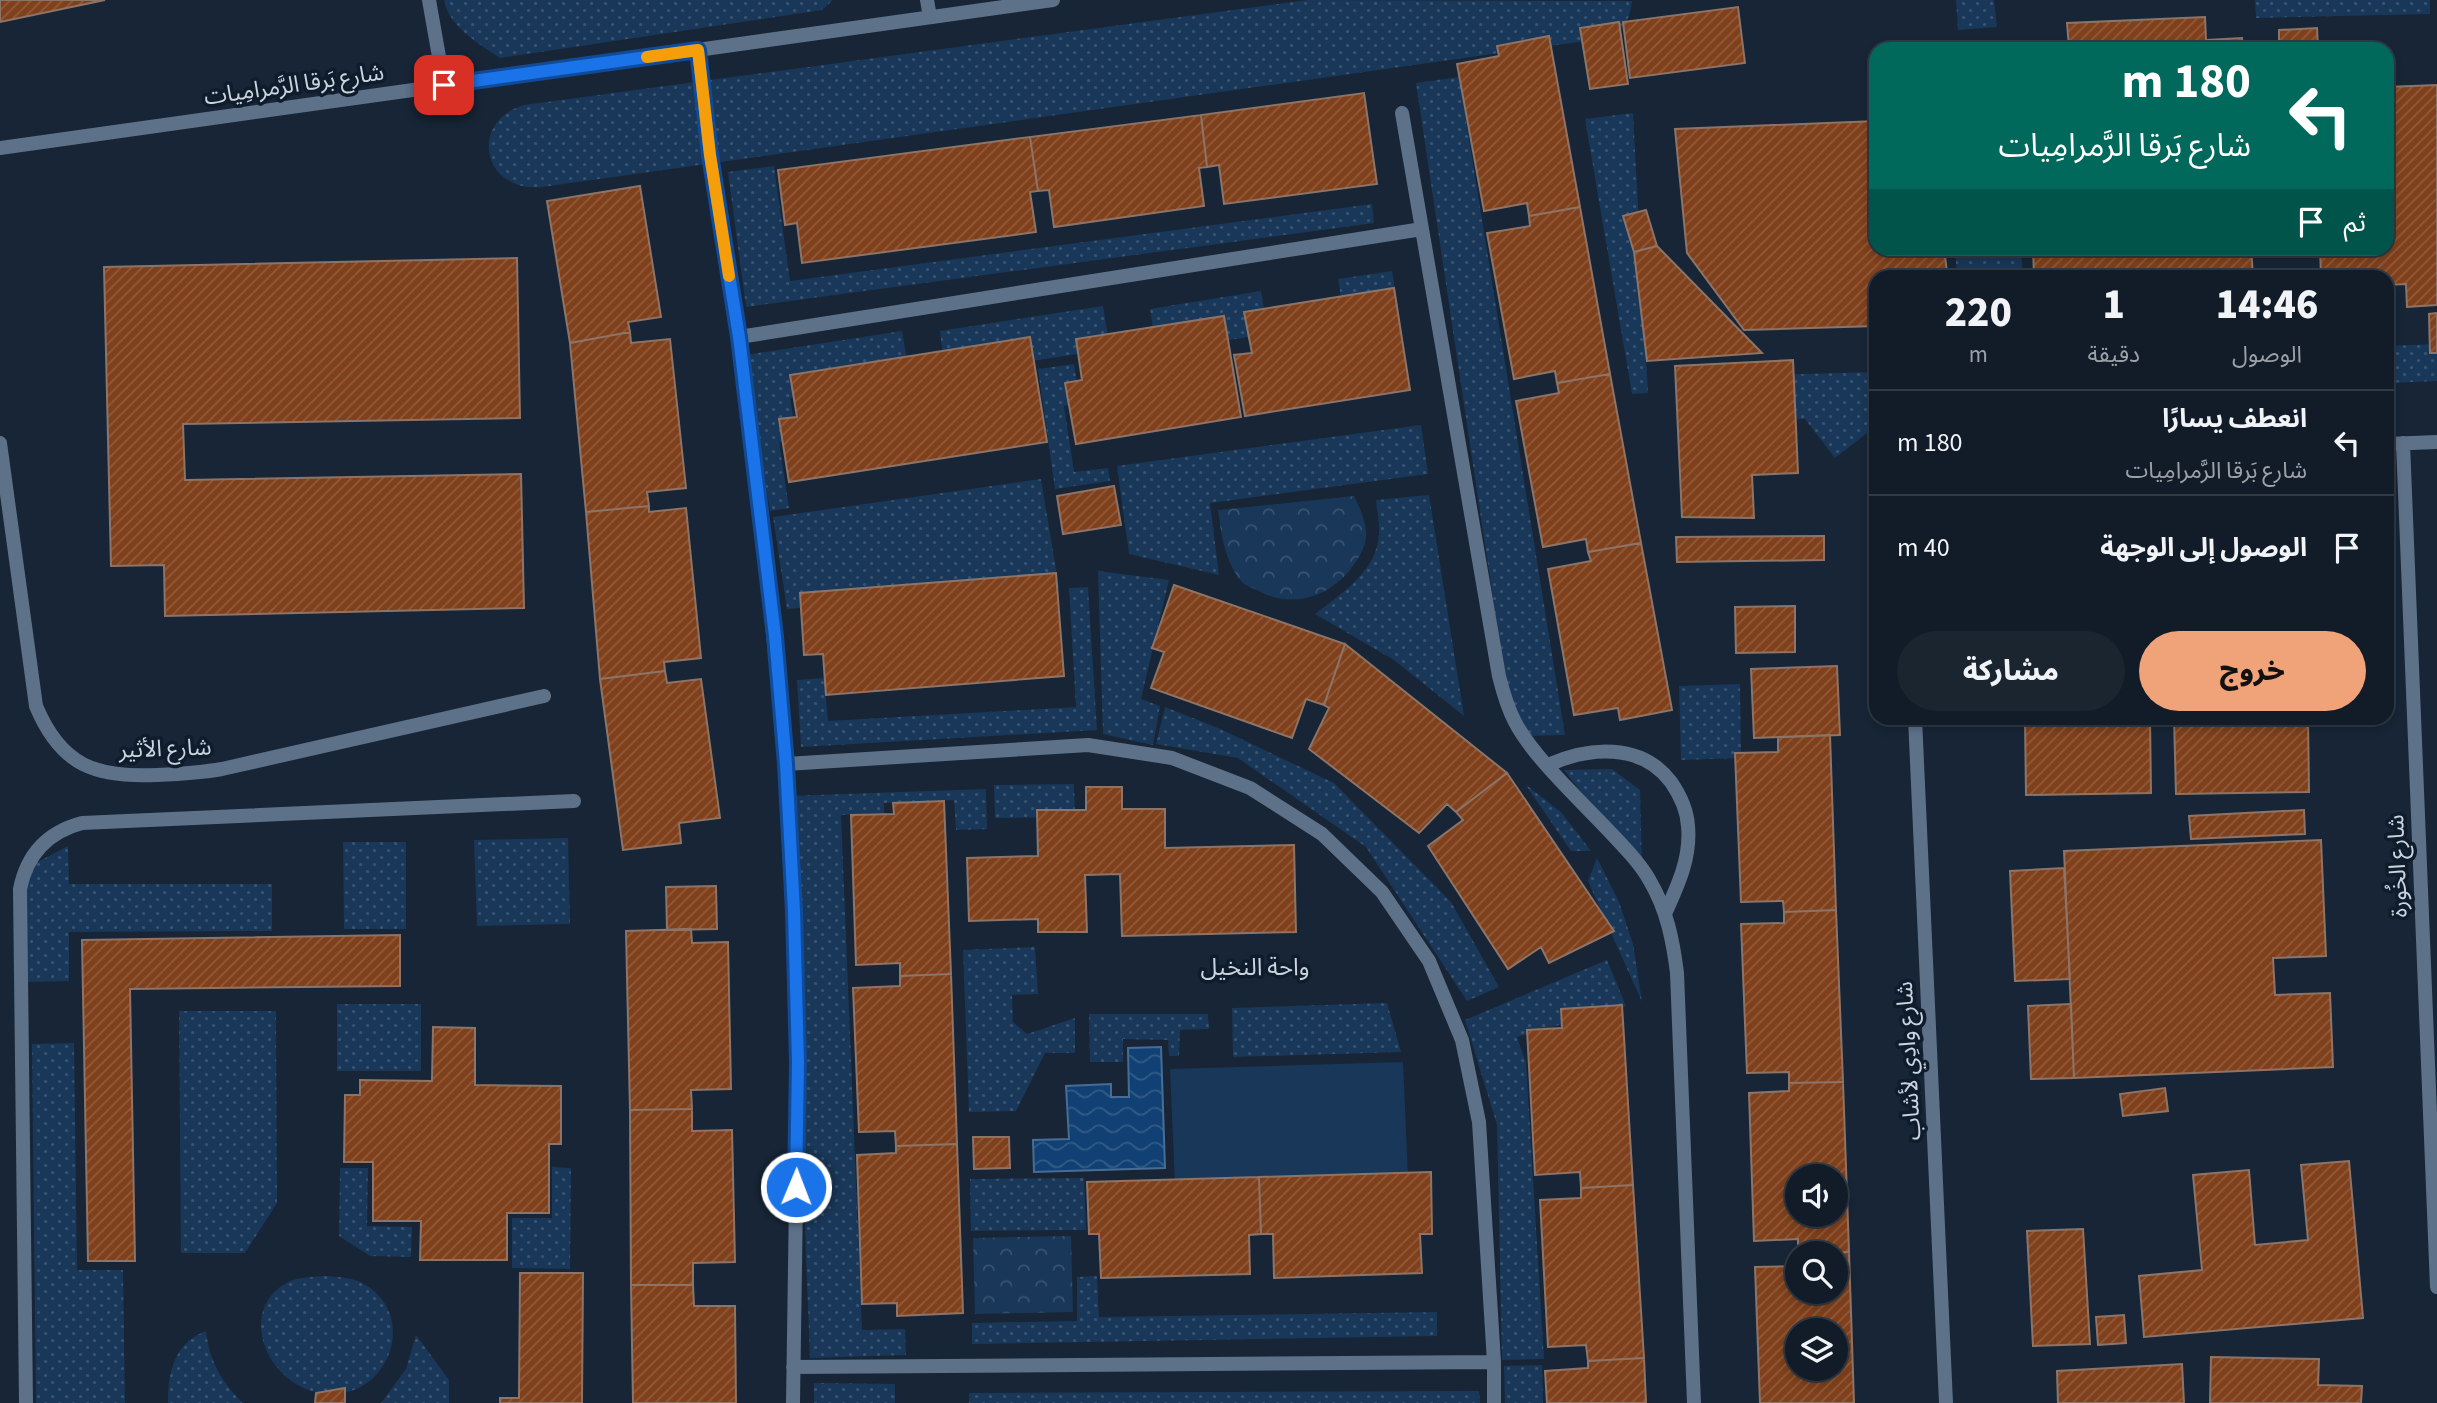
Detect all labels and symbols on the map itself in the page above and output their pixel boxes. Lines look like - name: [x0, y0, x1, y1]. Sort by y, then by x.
- pin: [414, 55, 474, 115]
- street label: شارع بَرقا الرَّمرامِيات: [202, 56, 386, 113]
- street label: شارع الأثير: [117, 730, 212, 767]
- street label: شارع الخُورة: [2379, 814, 2416, 918]
- district label: واحة النخيل: [1201, 950, 1309, 985]
- street label: شارع وادِي لأشاب: [1888, 981, 1929, 1141]
- position arrow: [759, 1150, 833, 1224]

